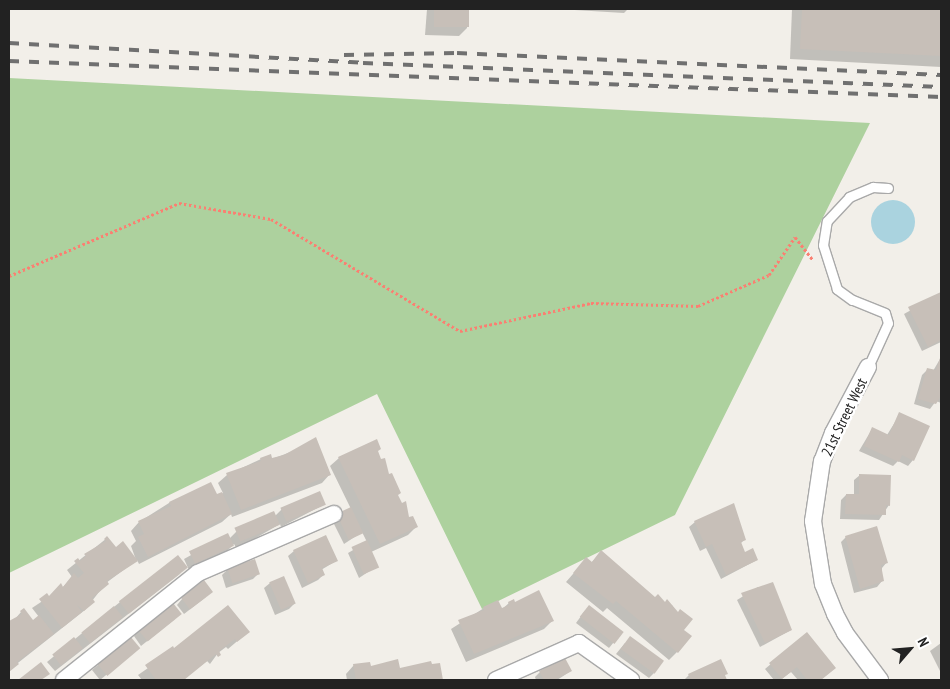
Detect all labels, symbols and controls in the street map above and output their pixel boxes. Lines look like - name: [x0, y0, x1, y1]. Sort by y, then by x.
- street label: 21st Street West: [817, 375, 871, 459]
- north arrow: [885, 624, 935, 674]
- text: N: [914, 635, 933, 650]

